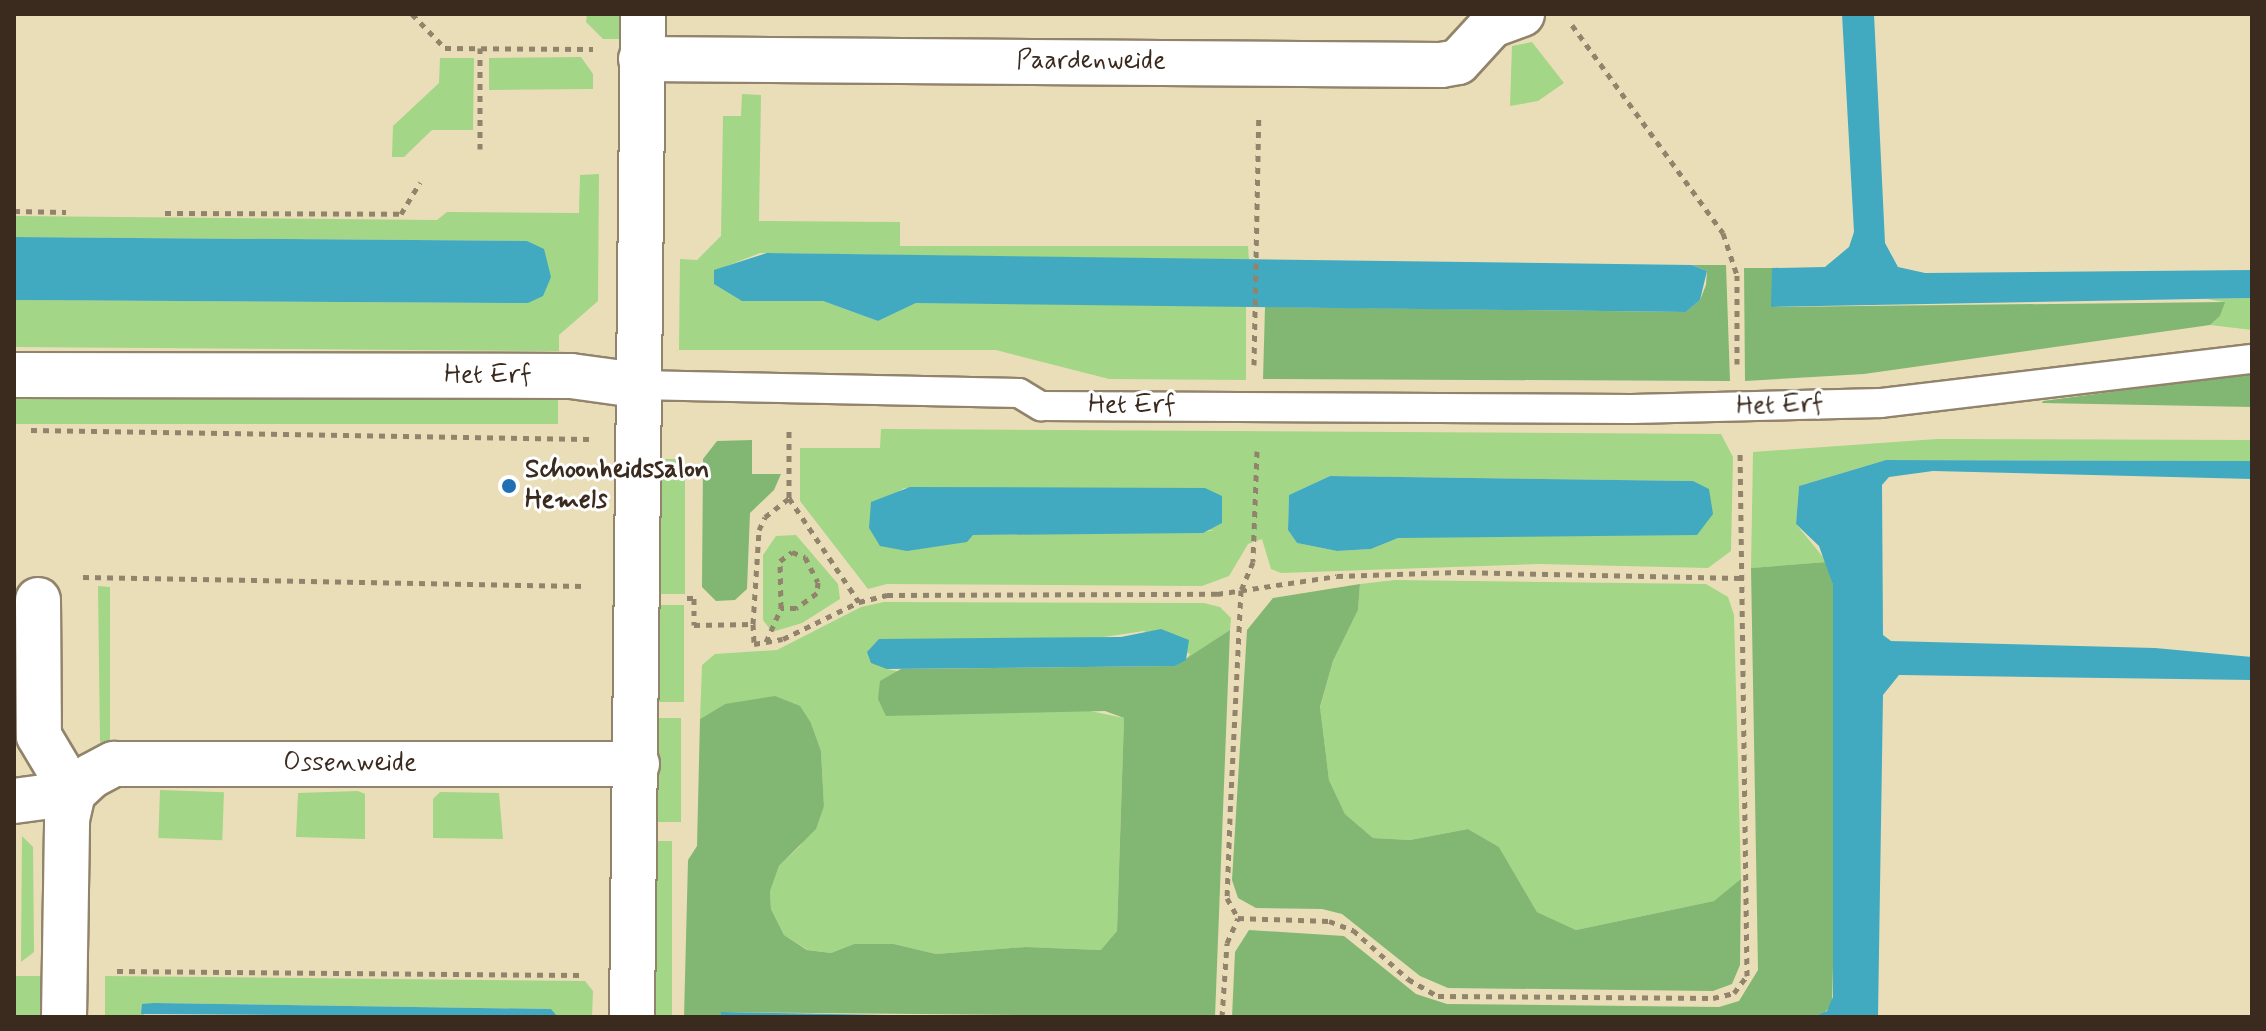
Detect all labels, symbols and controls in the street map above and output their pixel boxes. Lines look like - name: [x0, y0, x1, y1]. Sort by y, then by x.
- street label: Paardenweide: [1016, 46, 1166, 78]
- street label: Het Erf: [446, 360, 530, 392]
- street label: Het Erf: [1738, 389, 1822, 423]
- street label: Het Erf: [1090, 390, 1174, 422]
- place label: Schoonheidssalon Hemels: [525, 455, 709, 516]
- marker: Schoonheidssalon Hemels: [500, 477, 518, 495]
- street label: Ossenweide: [283, 748, 417, 780]

